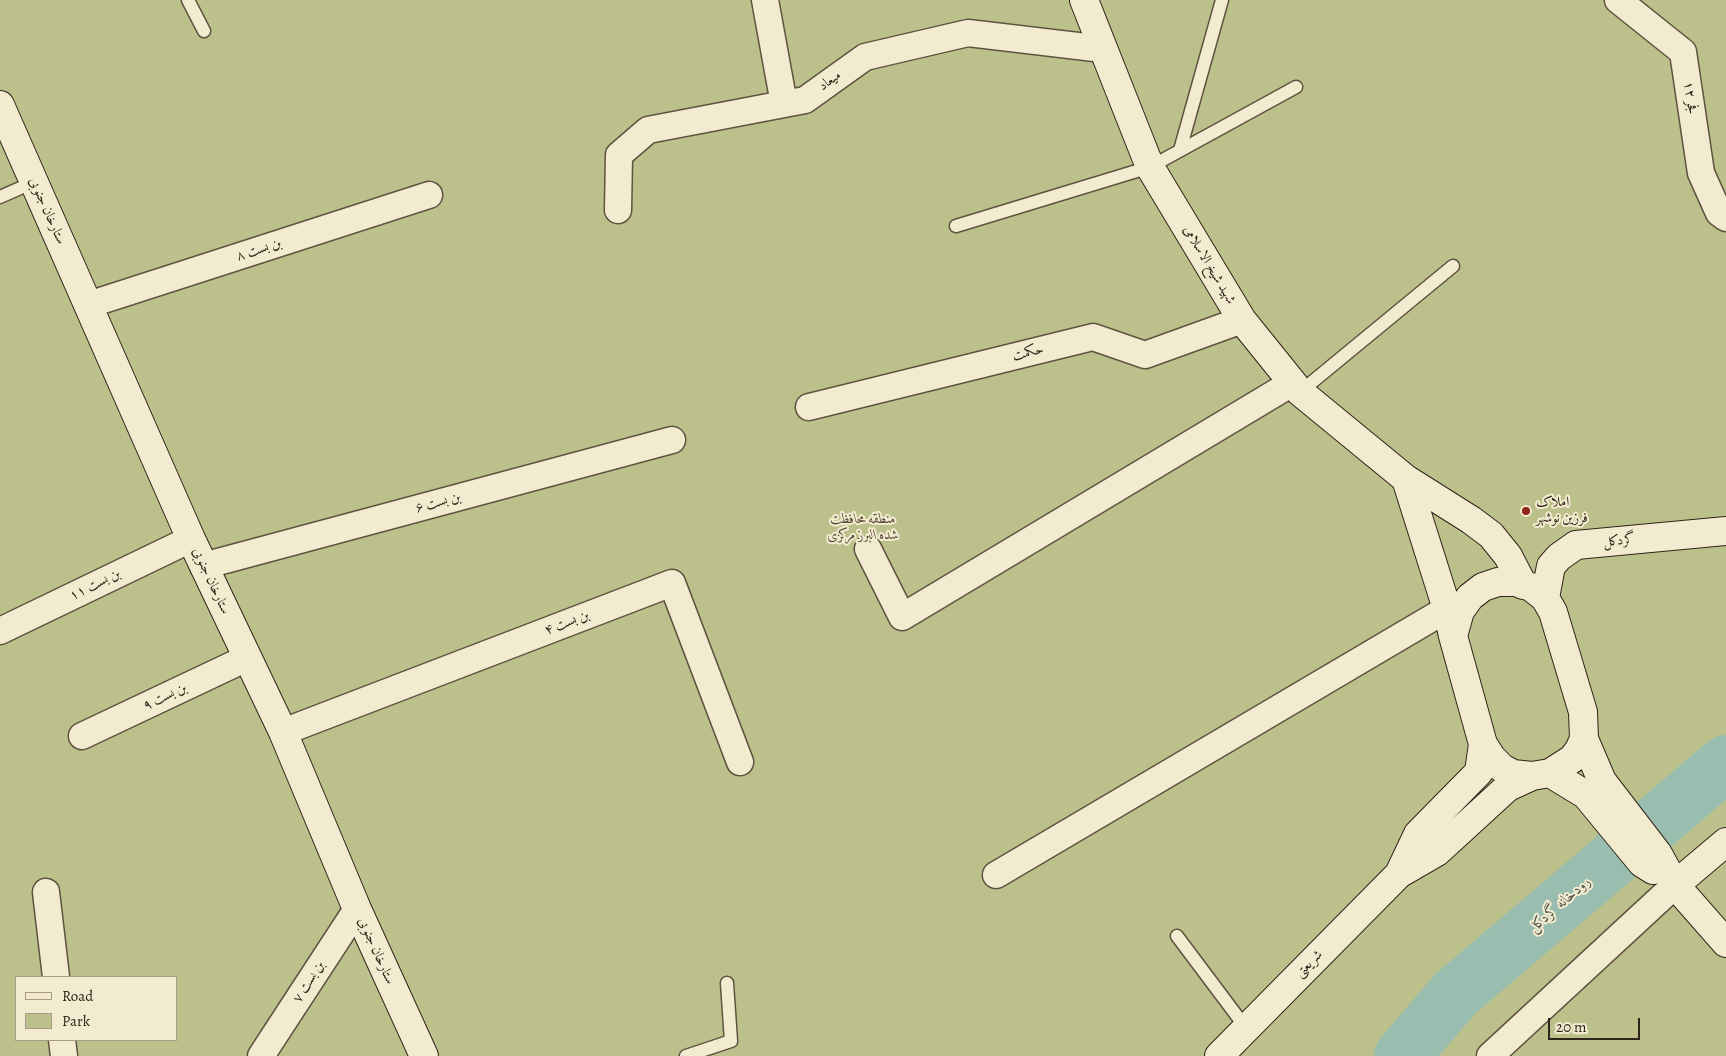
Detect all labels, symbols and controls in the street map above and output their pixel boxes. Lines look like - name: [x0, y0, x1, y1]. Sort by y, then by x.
- street label: میعاد: [816, 67, 844, 95]
- street label: فجر ۱۲: [1679, 80, 1701, 116]
- street label: ستارخان جنوبی: [25, 175, 69, 247]
- street label: شهید شیخ الاسلامی: [1179, 223, 1239, 307]
- street label: بن بست ۸: [234, 235, 284, 265]
- street label: حکمت: [1011, 341, 1045, 365]
- street label: بن بست ۶: [413, 489, 463, 517]
- place label: املاک فرزین نوشهر: [1536, 495, 1588, 528]
- marker: املاک فرزین نوشهر: [1520, 505, 1532, 517]
- park label: منطقه محافظت شده البرز مرکزی: [827, 512, 899, 544]
- street label: گردکل: [1602, 531, 1636, 551]
- street label: ستارخان جنوبی: [188, 545, 234, 617]
- street label: بن بست ۱۱: [67, 565, 123, 605]
- street label: بن بست ۴: [542, 607, 592, 639]
- street label: بن بست ۹: [140, 680, 190, 714]
- water label: رودخانه گردکل: [1525, 873, 1595, 937]
- street label: ستارخان جنوبی: [354, 915, 398, 987]
- street label: شریعتی: [1292, 947, 1326, 981]
- street label: بن بست ۷: [289, 958, 329, 1006]
- legend: [15, 976, 178, 1041]
- text: Road: [62, 986, 93, 1006]
- scale bar: [1551, 1008, 1644, 1040]
- text: Park: [62, 1011, 90, 1031]
- text: 20 m: [1556, 1017, 1587, 1037]

